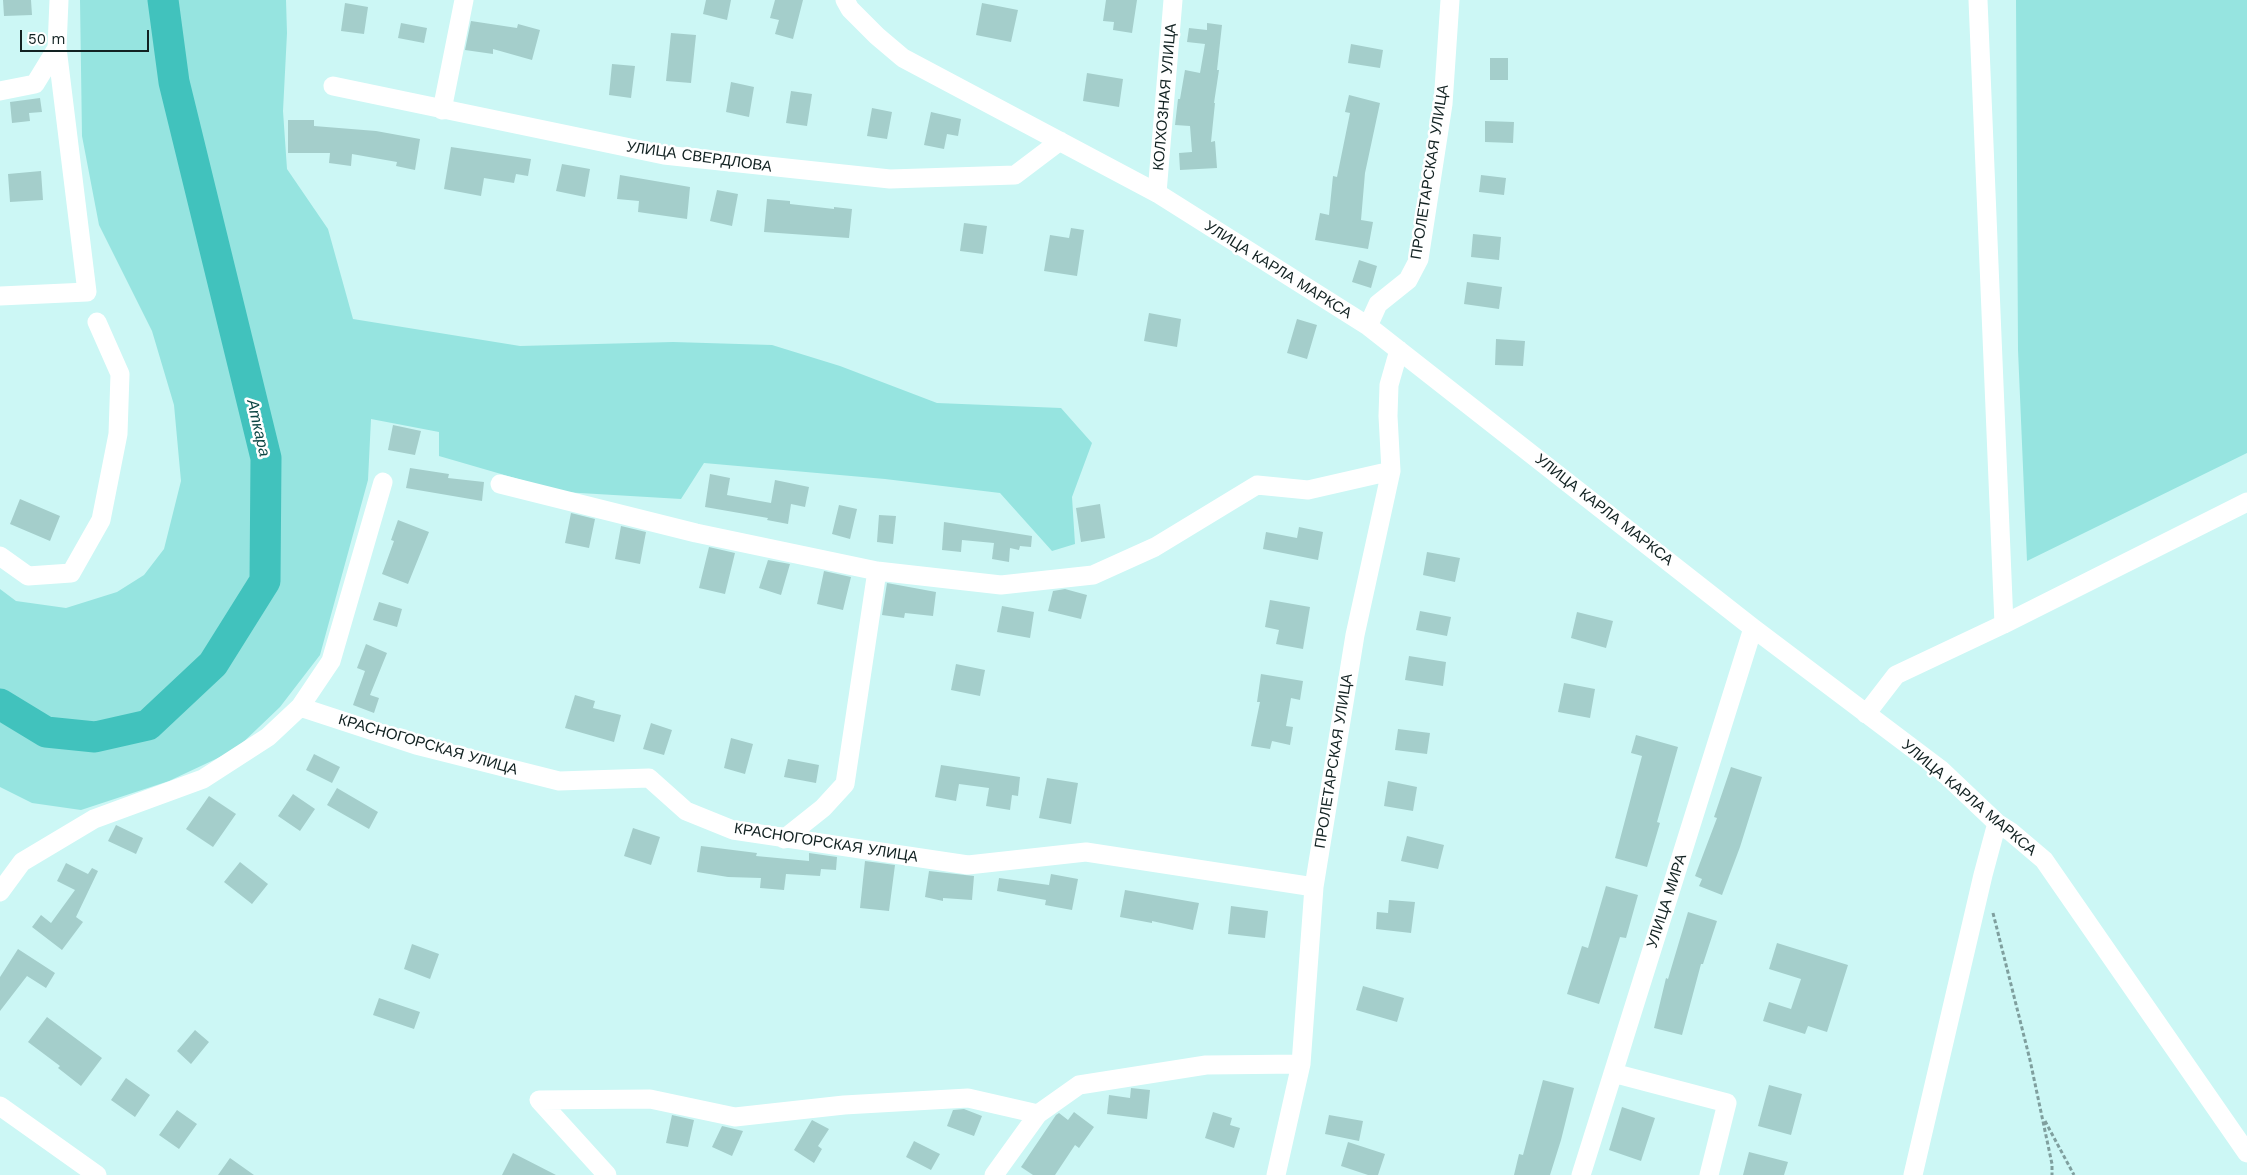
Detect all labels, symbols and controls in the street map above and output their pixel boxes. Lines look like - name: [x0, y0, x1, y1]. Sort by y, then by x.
- scale bar: [22, 20, 151, 52]
- street label: КОЛХОЗНАЯ УЛИЦА: [1150, 23, 1180, 171]
- text: 50 m: [28, 30, 65, 48]
- street label: ПРОЛЕТАРСКАЯ УЛИЦА: [1407, 83, 1453, 261]
- street label: УЛИЦА СВЕРДЛОВА: [625, 138, 773, 176]
- street label: УЛИЦА КАРЛА МАРКСА: [1201, 217, 1355, 323]
- water label: Аткара: [242, 397, 274, 459]
- street label: УЛИЦА КАРЛА МАРКСА: [1531, 450, 1677, 570]
- street label: ПРОЛЕТАРСКАЯ УЛИЦА: [1311, 672, 1357, 850]
- street label: КРАСНОГОРСКАЯ УЛИЦА: [336, 711, 520, 779]
- street label: УЛИЦА КАРЛА МАРКСА: [1898, 736, 2040, 860]
- street label: КРАСНОГОРСКАЯ УЛИЦА: [733, 820, 919, 866]
- street label: УЛИЦА МИРА: [1643, 852, 1691, 950]

